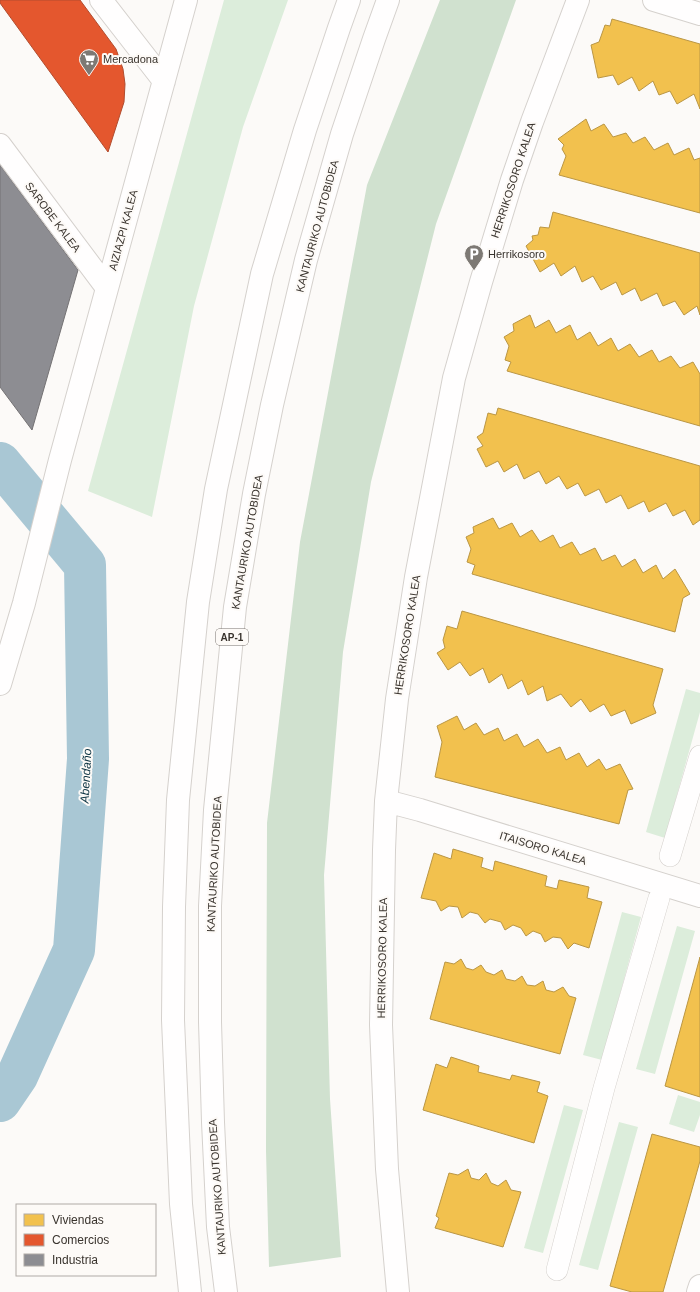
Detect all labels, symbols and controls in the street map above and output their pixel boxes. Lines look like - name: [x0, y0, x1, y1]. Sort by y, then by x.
- supermarket icon: Mercadona: [78, 48, 100, 76]
- place label: Mercadona: [103, 53, 159, 65]
- street label: HERRIKOSORO KALEA: [489, 120, 538, 239]
- street label: KANTAURIKO AUTOBIDEA: [294, 158, 341, 293]
- street label: SAROBE KALEA: [23, 180, 84, 255]
- street label: AIZIAZPI KALEA: [106, 188, 140, 272]
- parking icon: Herrikosoro: [463, 243, 485, 271]
- place label: Herrikosoro: [488, 248, 545, 260]
- street label: KANTAURIKO AUTOBIDEA: [229, 473, 265, 610]
- street label: HERRIKOSORO KALEA: [392, 574, 422, 696]
- road number: AP-1: [216, 629, 248, 645]
- water label: Abendaño: [78, 748, 94, 805]
- street label: KANTAURIKO AUTOBIDEA: [204, 795, 224, 932]
- street label: ITAISORO KALEA: [498, 829, 589, 867]
- street label: HERRIKOSORO KALEA: [375, 897, 389, 1019]
- street label: KANTAURIKO AUTOBIDEA: [206, 1118, 228, 1256]
- legend: [16, 1204, 156, 1276]
- text: Viviendas: [52, 1213, 104, 1227]
- text: Comercios: [52, 1233, 109, 1247]
- text: Industria: [52, 1253, 98, 1267]

